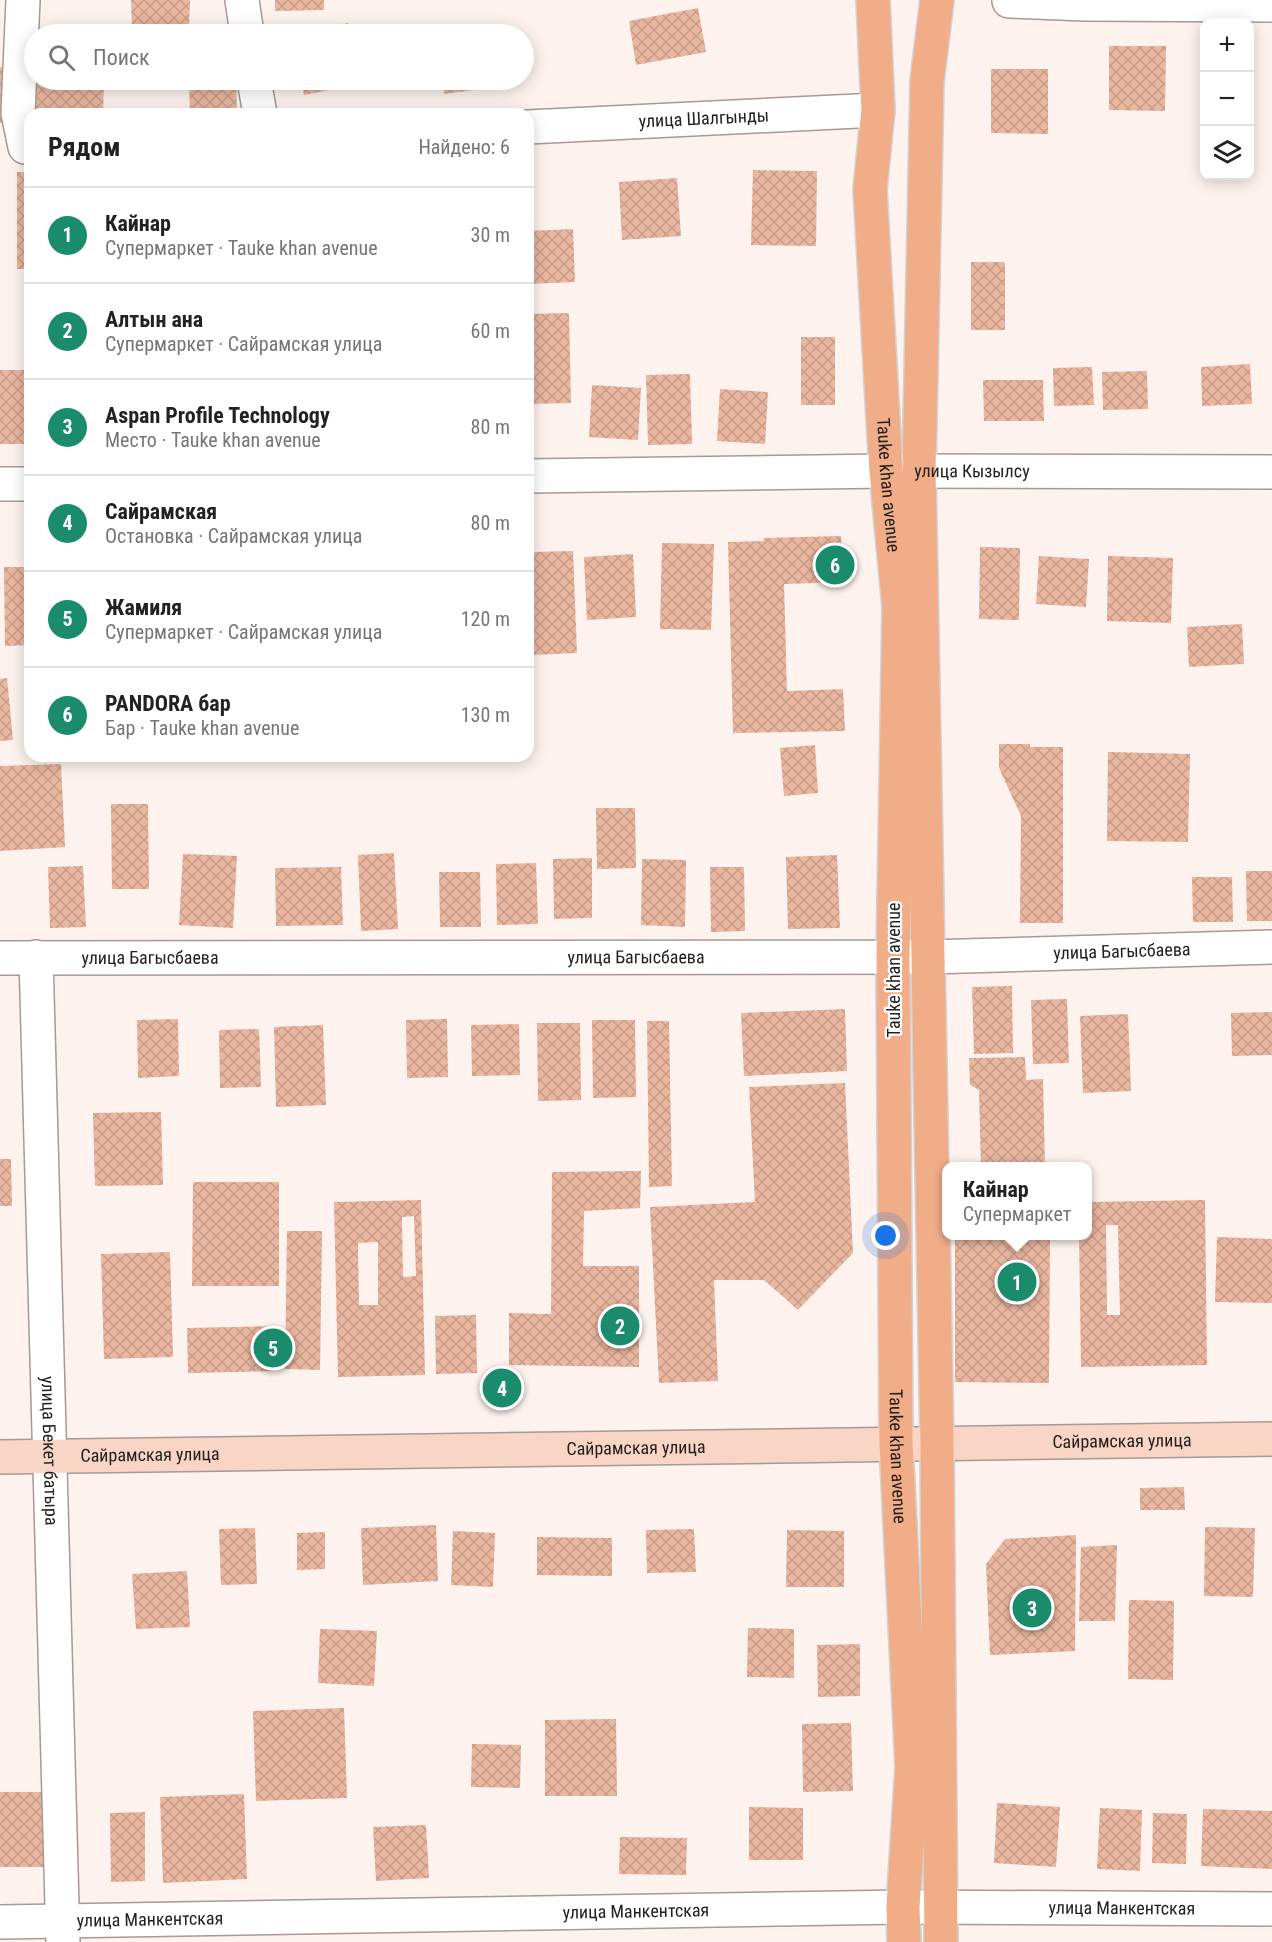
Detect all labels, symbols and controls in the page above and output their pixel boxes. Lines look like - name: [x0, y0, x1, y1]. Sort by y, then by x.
- map controls: [1200, 18, 1254, 180]
- button: +: [1200, 18, 1254, 72]
- search box: [24, 24, 534, 90]
- icon: search: [45, 41, 78, 74]
- text: Поиск: [93, 45, 150, 70]
- button: −: [1200, 72, 1254, 126]
- street label: улица Шалгынды: [638, 104, 769, 132]
- button: layers: [1200, 126, 1254, 180]
- text: Рядом: [48, 132, 120, 162]
- text: Найдено: 6: [418, 135, 510, 159]
- text: Кайнар: [105, 211, 171, 236]
- text: 1: [62, 223, 73, 247]
- text: 30 m: [471, 223, 510, 247]
- text: Супермаркет · Tauke khan avenue: [105, 236, 378, 260]
- text: Алтын ана: [105, 307, 203, 332]
- text: 2: [62, 319, 73, 343]
- text: 60 m: [471, 319, 510, 343]
- text: Супермаркет · Сайрамская улица: [105, 332, 382, 356]
- text: Aspan Profile Technology: [105, 403, 330, 428]
- text: 3: [62, 415, 73, 439]
- text: 80 m: [471, 415, 510, 439]
- street label: Tauke khan avenue: [873, 417, 905, 553]
- text: Место · Tauke khan avenue: [105, 428, 321, 452]
- street label: улица Кызылсу: [914, 460, 1030, 481]
- text: Сайрамская: [105, 499, 217, 524]
- text: 4: [62, 511, 73, 535]
- text: 80 m: [471, 511, 510, 535]
- text: Остановка · Сайрамская улица: [105, 524, 362, 548]
- pin: 6: [816, 542, 854, 588]
- text: Жамиля: [105, 595, 182, 620]
- text: 5: [62, 607, 73, 631]
- text: 120 m: [461, 607, 510, 631]
- text: Супермаркет · Сайрамская улица: [105, 620, 382, 644]
- text: PANDORA бар: [105, 691, 231, 716]
- text: 6: [62, 703, 73, 727]
- text: 130 m: [461, 703, 510, 727]
- text: Бар · Tauke khan avenue: [105, 716, 299, 740]
- street label: Tauke khan avenue: [883, 903, 904, 1037]
- street label: улица Багысбаева: [1053, 938, 1191, 963]
- street label: улица Багысбаева: [567, 946, 705, 967]
- street label: улица Багысбаева: [81, 947, 219, 968]
- popup: [942, 1162, 1092, 1240]
- text: Кайнар: [963, 1177, 1029, 1202]
- text: Супермаркет: [963, 1202, 1071, 1226]
- your location: [871, 1221, 900, 1250]
- pin: 1: [998, 1260, 1036, 1304]
- pin: 2: [600, 1304, 640, 1348]
- pin: 5: [254, 1326, 292, 1370]
- pin: 4: [482, 1366, 522, 1410]
- street label: улица Бекет батыра: [37, 1376, 63, 1526]
- street label: Tauke khan avenue: [886, 1389, 911, 1524]
- street label: Сайрамская улица: [1052, 1429, 1192, 1452]
- street label: Сайрамская улица: [566, 1436, 706, 1459]
- street label: Сайрамская улица: [80, 1443, 220, 1466]
- pin: 3: [1012, 1586, 1052, 1630]
- street label: улица Манкентская: [1049, 1897, 1195, 1919]
- street label: улица Манкентская: [562, 1899, 709, 1923]
- street label: улица Манкентская: [77, 1907, 223, 1931]

